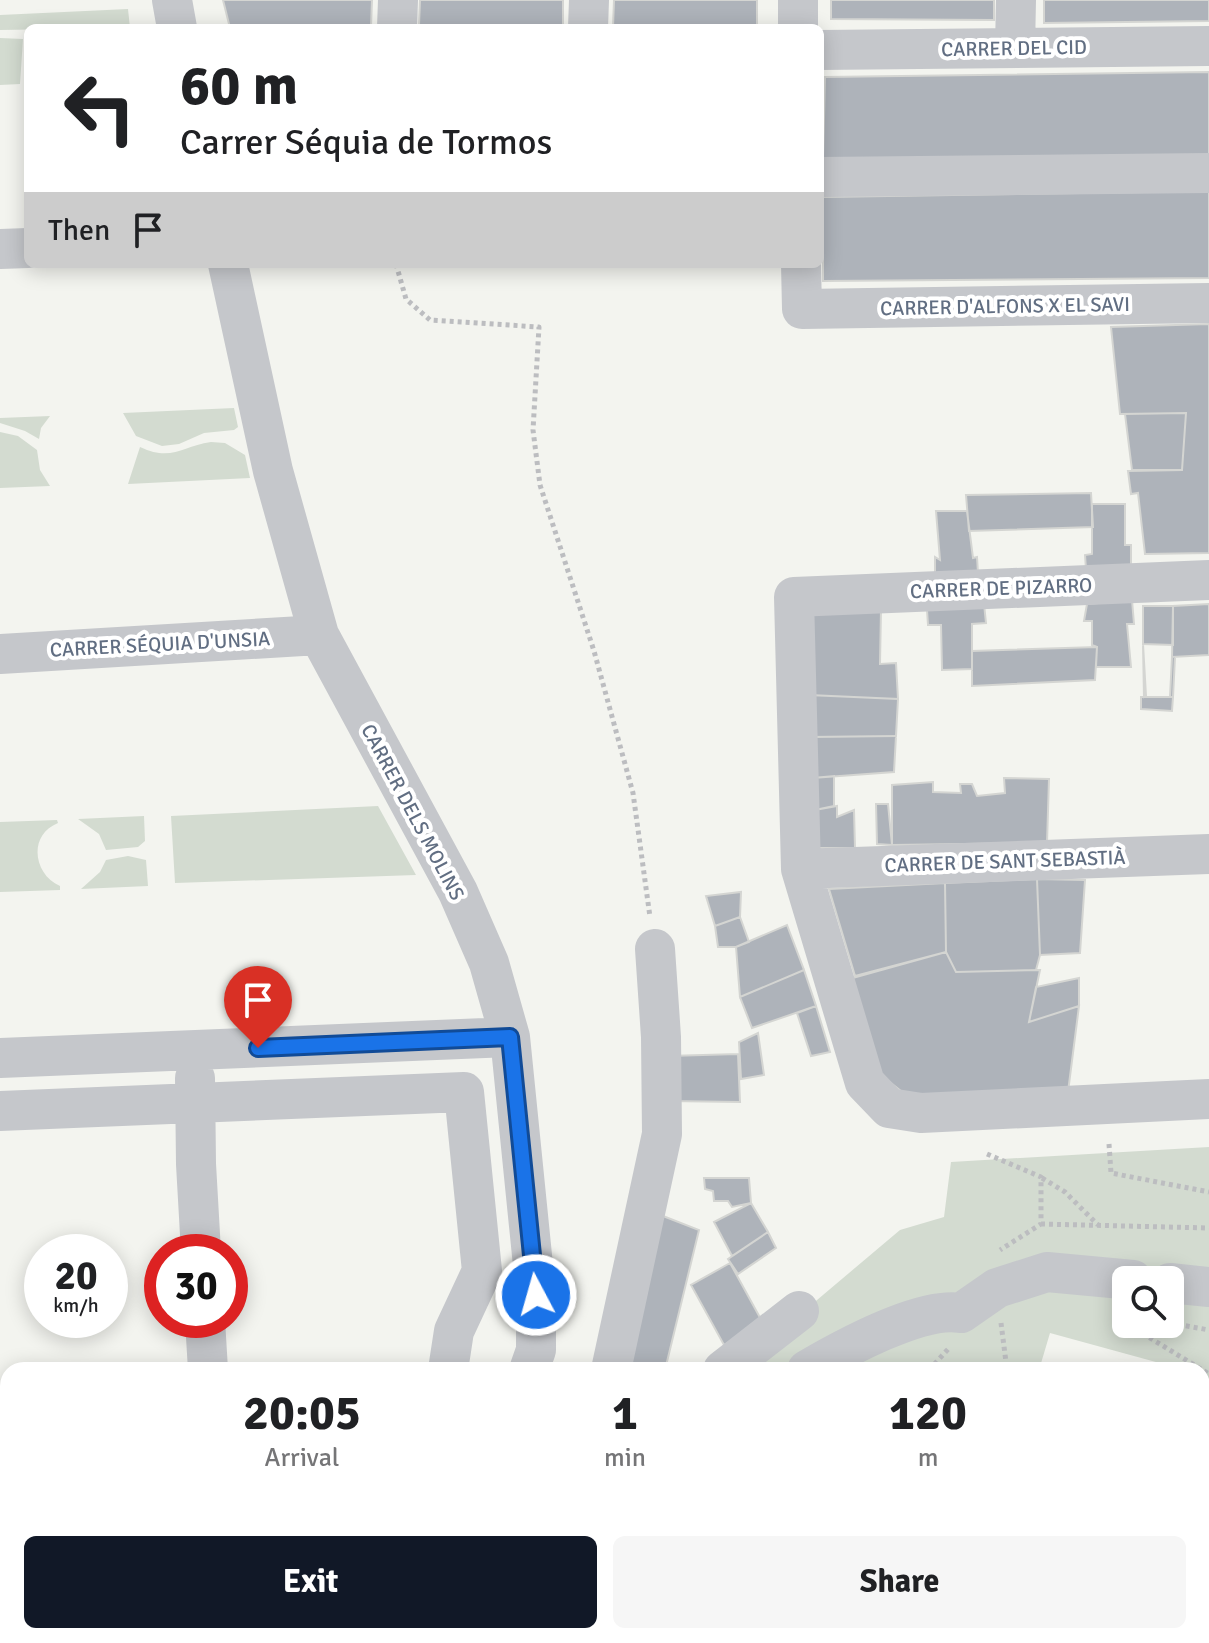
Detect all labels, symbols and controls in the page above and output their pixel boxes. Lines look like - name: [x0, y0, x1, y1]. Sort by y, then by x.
- street label: CARRER DEL CID: [941, 35, 1087, 62]
- text: 60 m: [180, 51, 298, 120]
- icon: left: [48, 56, 152, 160]
- text: Carrer Séquia de Tormos: [180, 120, 552, 165]
- icon: arrive: [126, 208, 170, 252]
- text: Then: [48, 212, 110, 249]
- street label: CARRER D'ALFONS X EL SAVI: [880, 292, 1130, 321]
- street label: CARRER DE PIZARRO: [909, 573, 1093, 604]
- street label: CARRER SÉQUIA D'UNSIA: [49, 626, 271, 663]
- street label: CARRER DELS MOLINS: [355, 720, 470, 905]
- street label: CARRER DE SANT SEBASTIÀ: [884, 845, 1126, 878]
- pin: [224, 966, 292, 1048]
- icon: arrive: [236, 978, 280, 1022]
- speed limit sign: 30: [144, 1234, 248, 1338]
- text: 20: [54, 1251, 98, 1301]
- position arrow: [494, 1253, 578, 1337]
- map controls: [1112, 1266, 1184, 1338]
- button: search: [1112, 1266, 1184, 1338]
- text: km/h: [53, 1293, 99, 1318]
- text: 20:05: [243, 1384, 361, 1443]
- text: 1: [612, 1384, 638, 1443]
- text: 120: [889, 1384, 967, 1443]
- text: Arrival: [265, 1442, 339, 1474]
- text: min: [604, 1442, 646, 1474]
- text: m: [918, 1442, 938, 1474]
- button: Exit: [24, 1536, 597, 1628]
- button: Share: [613, 1536, 1186, 1628]

